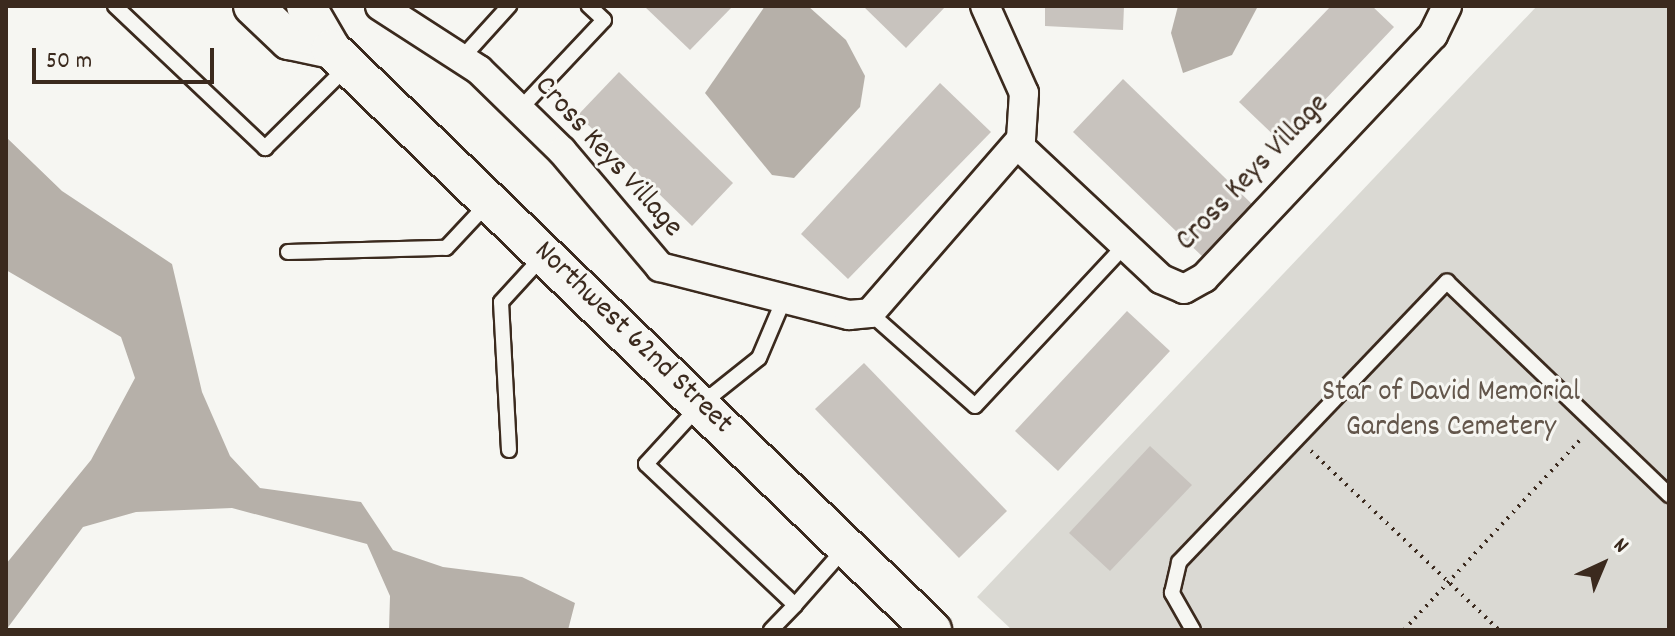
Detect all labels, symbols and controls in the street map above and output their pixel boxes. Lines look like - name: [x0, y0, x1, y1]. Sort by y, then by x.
- scale bar: [36, 32, 218, 82]
- text: 50 m: [46, 45, 92, 79]
- street label: Cross Keys Village: [525, 70, 689, 246]
- street label: Cross Keys Village: [1170, 88, 1338, 260]
- street label: Northwest 62nd Street: [525, 235, 739, 443]
- park label: Star of David Memorial Gardens Cemetery: [1322, 376, 1580, 446]
- north arrow: [1563, 524, 1643, 604]
- text: N: [1605, 531, 1635, 561]

